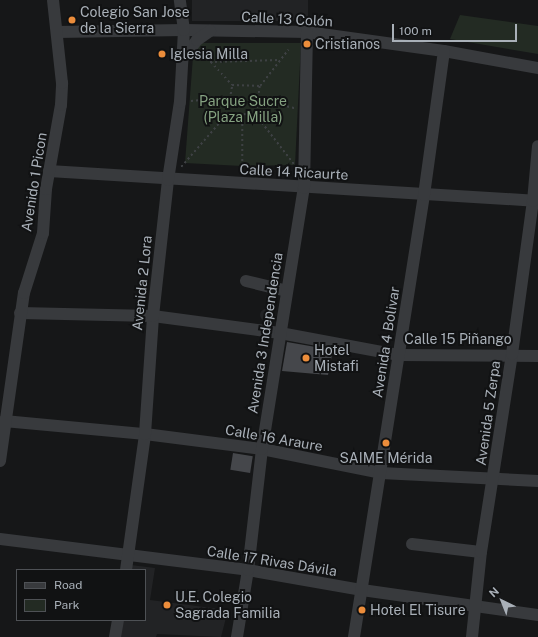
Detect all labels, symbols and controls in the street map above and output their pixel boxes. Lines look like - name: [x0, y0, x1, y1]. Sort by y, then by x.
- place label: Colegio San Jose de la Sierra: [80, 4, 190, 36]
- street label: Calle 13 Colón: [241, 8, 333, 30]
- marker: Colegio San Jose de la Sierra: [67, 15, 77, 25]
- scale bar: [394, 16, 519, 42]
- text: 100 m: [399, 24, 432, 38]
- place label: Cristianos: [315, 36, 380, 52]
- marker: Cristianos: [302, 39, 312, 49]
- place label: Iglesia Milla: [170, 46, 248, 62]
- marker: Iglesia Milla: [157, 49, 167, 59]
- park label: Parque Sucre (Plaza Milla): [199, 93, 287, 126]
- street label: Avenido 1 Picon: [18, 131, 50, 233]
- street label: Calle 14 Ricaurte: [239, 161, 349, 183]
- street label: Avenida 2 Lora: [129, 235, 155, 331]
- street label: Avenida 3 Independencia: [244, 251, 286, 415]
- street label: Avenida 4 Bolivar: [369, 285, 403, 399]
- street label: Calle 15 Piñango: [404, 331, 512, 347]
- place label: Hotel Mistafi: [314, 342, 359, 374]
- marker: Hotel Mistafi: [301, 353, 311, 363]
- street label: Avenida 5 Zerpa: [472, 360, 504, 466]
- street label: Calle 16 Araure: [224, 421, 324, 455]
- marker: SAIME Mérida: [381, 438, 391, 448]
- place label: SAIME Mérida: [340, 450, 432, 466]
- street label: Calle 17 Rivas Dávila: [206, 542, 338, 580]
- legend: [16, 569, 146, 621]
- text: Road: [54, 578, 82, 592]
- north arrow: [482, 581, 522, 621]
- text: N: [487, 585, 501, 600]
- place label: U.E. Colegio Sagrada Familia: [175, 589, 280, 622]
- text: Park: [54, 598, 80, 612]
- marker: U.E. Colegio Sagrada Familia: [162, 600, 172, 610]
- place label: Hotel El Tisure: [370, 602, 466, 618]
- marker: Hotel El Tisure: [357, 605, 367, 615]

